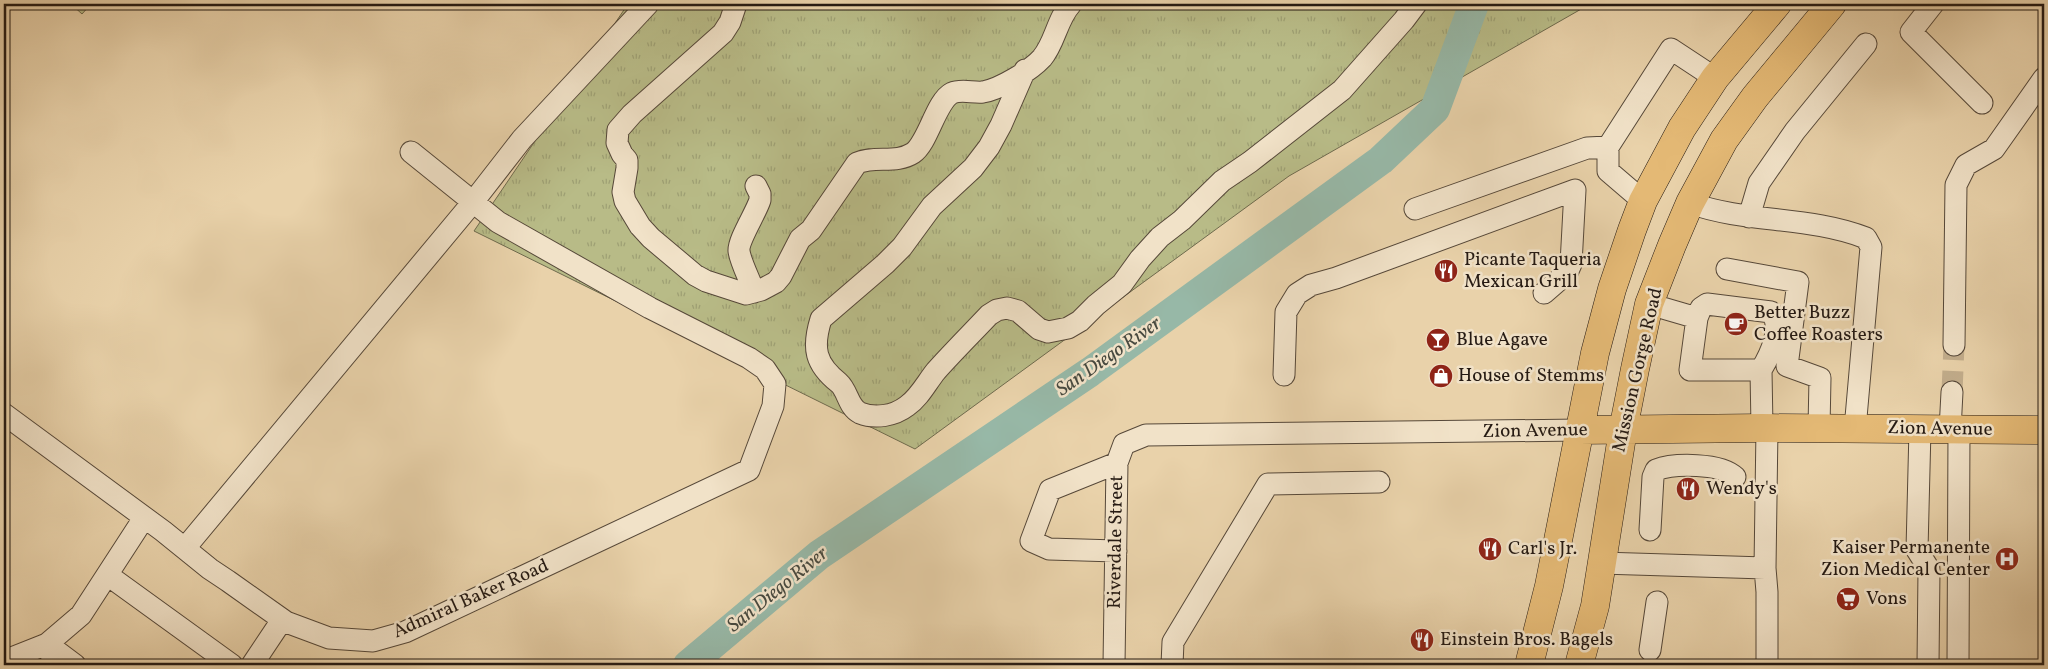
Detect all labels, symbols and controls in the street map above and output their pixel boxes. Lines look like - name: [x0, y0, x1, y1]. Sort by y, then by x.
- place label: Picante Taqueria Mexican Grill: [1464, 247, 1601, 295]
- restaurant icon: Picante Taqueria Mexican Grill: [1433, 258, 1459, 284]
- street label: Mission Gorge Road: [1606, 285, 1670, 455]
- place label: Better Buzz Coffee Roasters: [1754, 300, 1883, 348]
- water label: San Diego River: [1051, 310, 1168, 404]
- cafe icon: Better Buzz Coffee Roasters: [1723, 311, 1749, 337]
- bar icon: Blue Agave: [1425, 327, 1451, 353]
- place label: Blue Agave: [1456, 327, 1548, 353]
- shop icon: House of Stemms: [1428, 363, 1454, 389]
- place label: House of Stemms: [1458, 363, 1604, 389]
- street label: Zion Avenue: [1887, 415, 1993, 443]
- street label: Zion Avenue: [1482, 417, 1588, 445]
- street label: Riverdale Street: [1102, 474, 1130, 609]
- restaurant icon: Wendy's: [1675, 476, 1701, 502]
- place label: Wendy's: [1706, 476, 1777, 502]
- place label: Kaiser Permanente Zion Medical Center: [1821, 535, 1990, 583]
- restaurant icon: Carl's Jr.: [1477, 536, 1503, 562]
- place label: Carl's Jr.: [1508, 536, 1577, 562]
- water label: San Diego River: [722, 540, 835, 639]
- hospital icon: Kaiser Permanente Zion Medical Center: [1994, 546, 2020, 572]
- street label: Admiral Baker Road: [389, 553, 553, 645]
- supermarket icon: Vons: [1835, 586, 1861, 612]
- place label: Vons: [1866, 586, 1907, 612]
- restaurant icon: Einstein Bros. Bagels: [1409, 627, 1435, 653]
- place label: Einstein Bros. Bagels: [1440, 627, 1613, 653]

